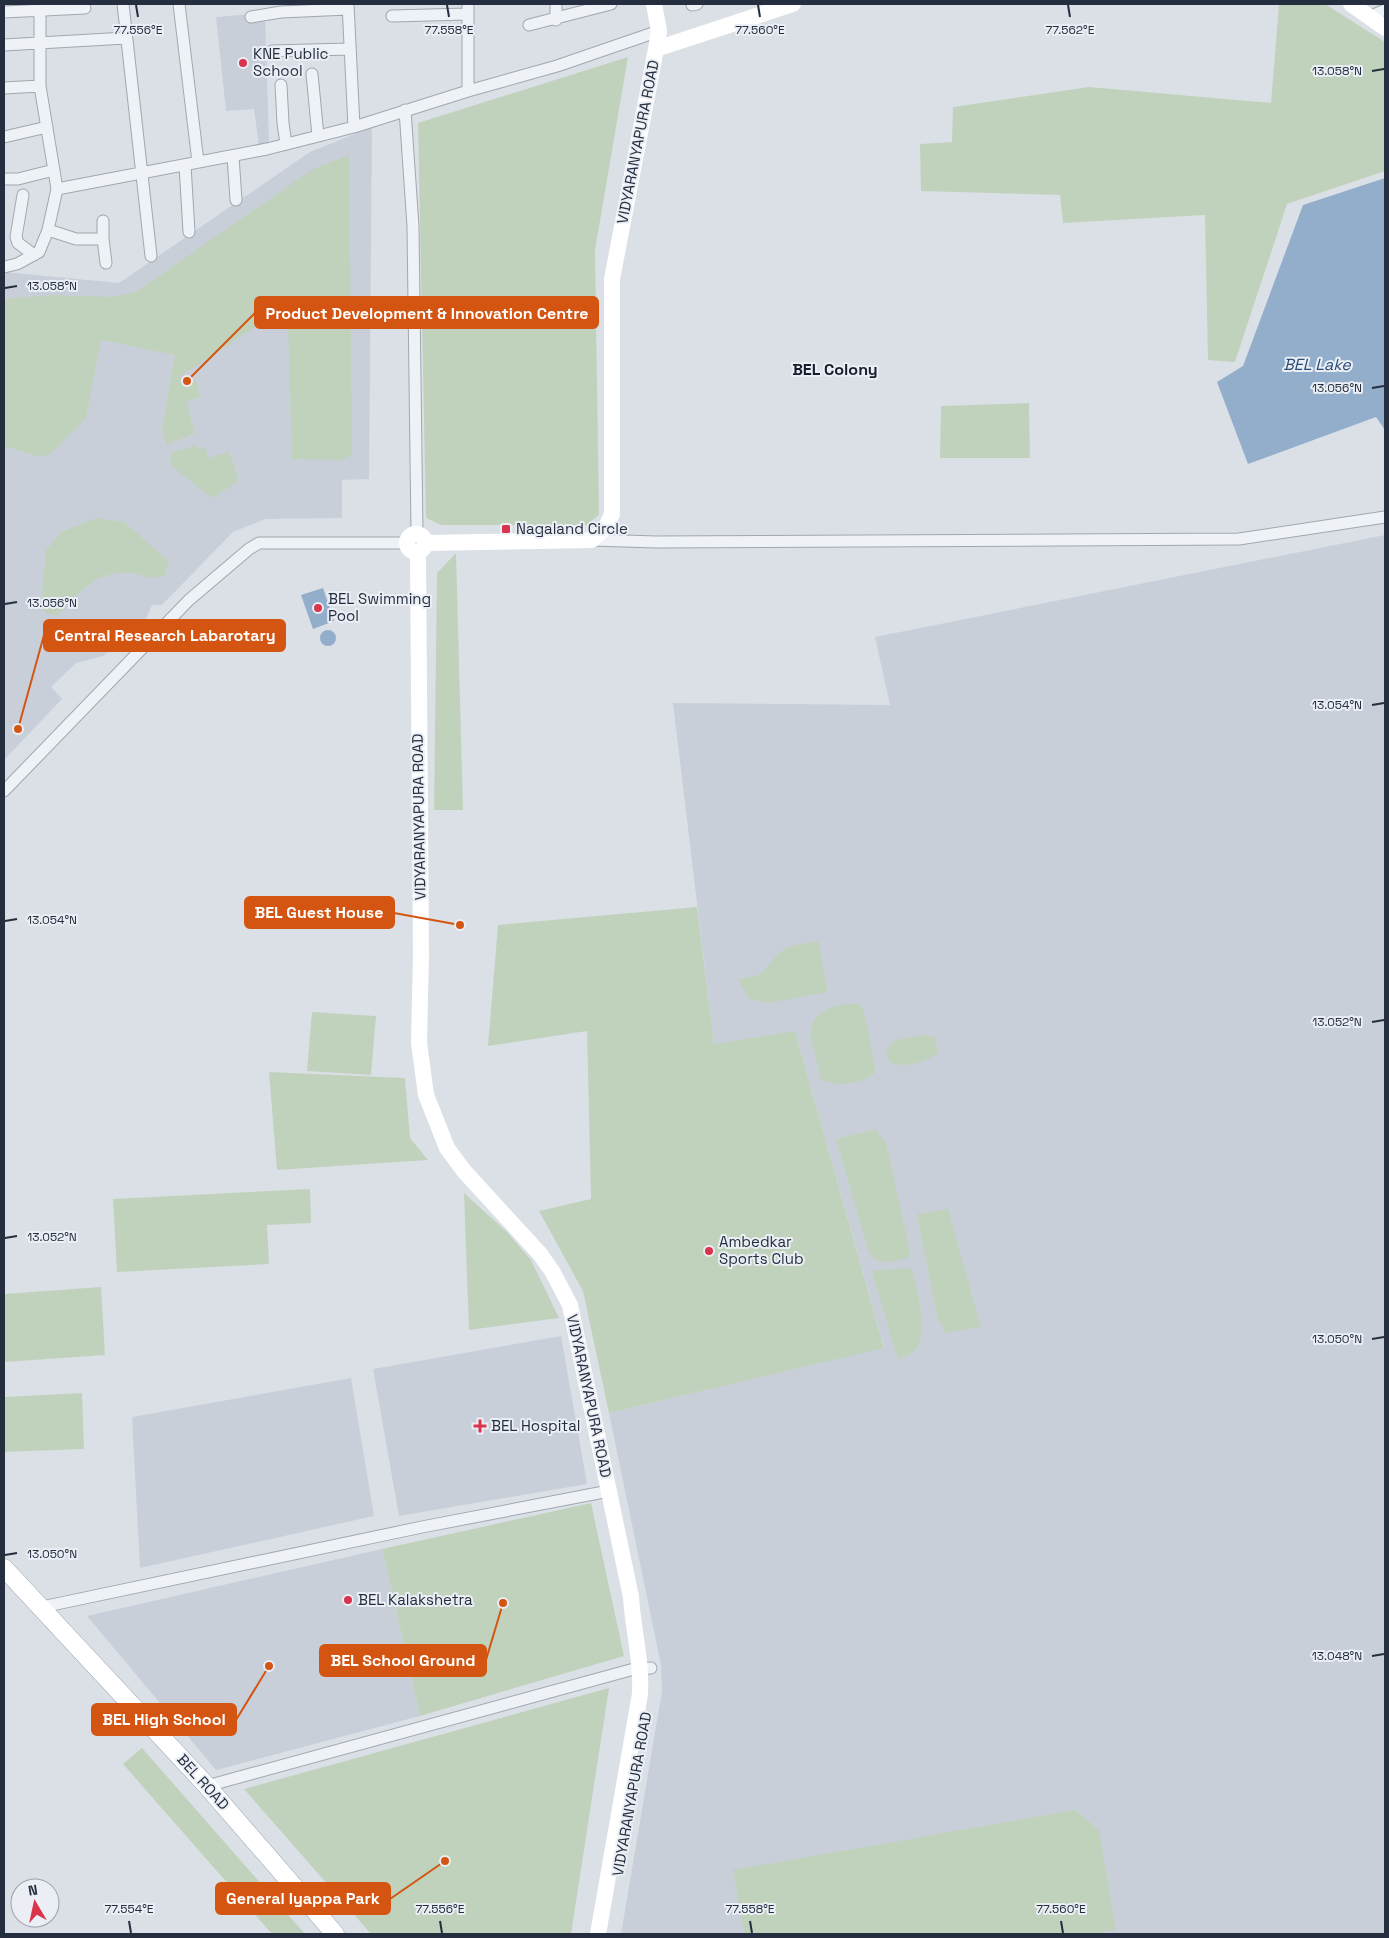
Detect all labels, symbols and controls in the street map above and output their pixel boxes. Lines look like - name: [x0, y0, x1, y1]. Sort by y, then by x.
- text: 77.556°E: [114, 22, 163, 38]
- text: 77.558°E: [425, 22, 474, 38]
- text: 77.560°E: [735, 22, 785, 38]
- text: 77.562°E: [1046, 22, 1095, 38]
- place label: KNE Public School: [253, 44, 329, 80]
- marker: KNE Public School: [237, 57, 249, 69]
- street label: VIDYARANYAPURA ROAD: [612, 58, 663, 225]
- text: 13.058°N: [1312, 63, 1362, 79]
- text: 13.058°N: [27, 278, 77, 294]
- callout: Product Development & Innovation Centre: [255, 297, 598, 328]
- text: Product Development & Innovation Centre: [266, 303, 588, 324]
- water label: BEL Lake: [1283, 354, 1351, 375]
- district label: BEL Colony: [792, 359, 878, 380]
- text: 13.056°N: [1312, 380, 1362, 396]
- place label: Nagaland Circle: [516, 519, 628, 538]
- marker: Nagaland Circle: [500, 523, 512, 535]
- place label: BEL Swimming Pool: [328, 589, 431, 625]
- text: 13.056°N: [27, 595, 77, 611]
- marker: BEL Swimming Pool: [312, 602, 324, 614]
- callout: Central Research Labarotary: [44, 620, 285, 651]
- text: Central Research Labarotary: [54, 625, 276, 646]
- text: 13.054°N: [1312, 697, 1362, 713]
- street label: VIDYARANYAPURA ROAD: [408, 734, 429, 900]
- callout: BEL Guest House: [245, 897, 394, 928]
- text: BEL Guest House: [255, 902, 383, 923]
- text: 13.054°N: [27, 912, 77, 928]
- text: 13.052°N: [1312, 1014, 1362, 1030]
- text: 13.052°N: [27, 1229, 77, 1245]
- place label: Ambedkar Sports Club: [719, 1232, 804, 1268]
- marker: Ambedkar Sports Club: [703, 1245, 715, 1257]
- street label: VIDYARANYAPURA ROAD: [563, 1312, 616, 1479]
- text: 13.050°N: [1312, 1331, 1362, 1347]
- place label: BEL Hospital: [491, 1416, 581, 1435]
- marker: BEL Hospital: [473, 1419, 487, 1433]
- text: 13.050°N: [27, 1546, 77, 1562]
- place label: BEL Kalakshetra: [358, 1590, 473, 1609]
- marker: BEL Kalakshetra: [342, 1594, 354, 1606]
- callout: BEL School Ground: [320, 1645, 486, 1676]
- text: 13.048°N: [1312, 1648, 1362, 1664]
- text: BEL School Ground: [331, 1650, 475, 1671]
- callout: BEL High School: [92, 1704, 236, 1735]
- text: BEL High School: [102, 1709, 226, 1730]
- street label: VIDYARANYAPURA ROAD: [608, 1710, 655, 1878]
- street label: BEL ROAD: [173, 1750, 233, 1814]
- north arrow: [10, 1878, 60, 1928]
- text: N: [27, 1881, 39, 1900]
- callout: General Iyappa Park: [216, 1883, 390, 1914]
- text: General Iyappa Park: [226, 1888, 380, 1909]
- text: 77.554°E: [105, 1901, 154, 1917]
- text: 77.556°E: [416, 1901, 465, 1917]
- text: 77.558°E: [726, 1901, 775, 1917]
- text: 77.560°E: [1036, 1901, 1086, 1917]

